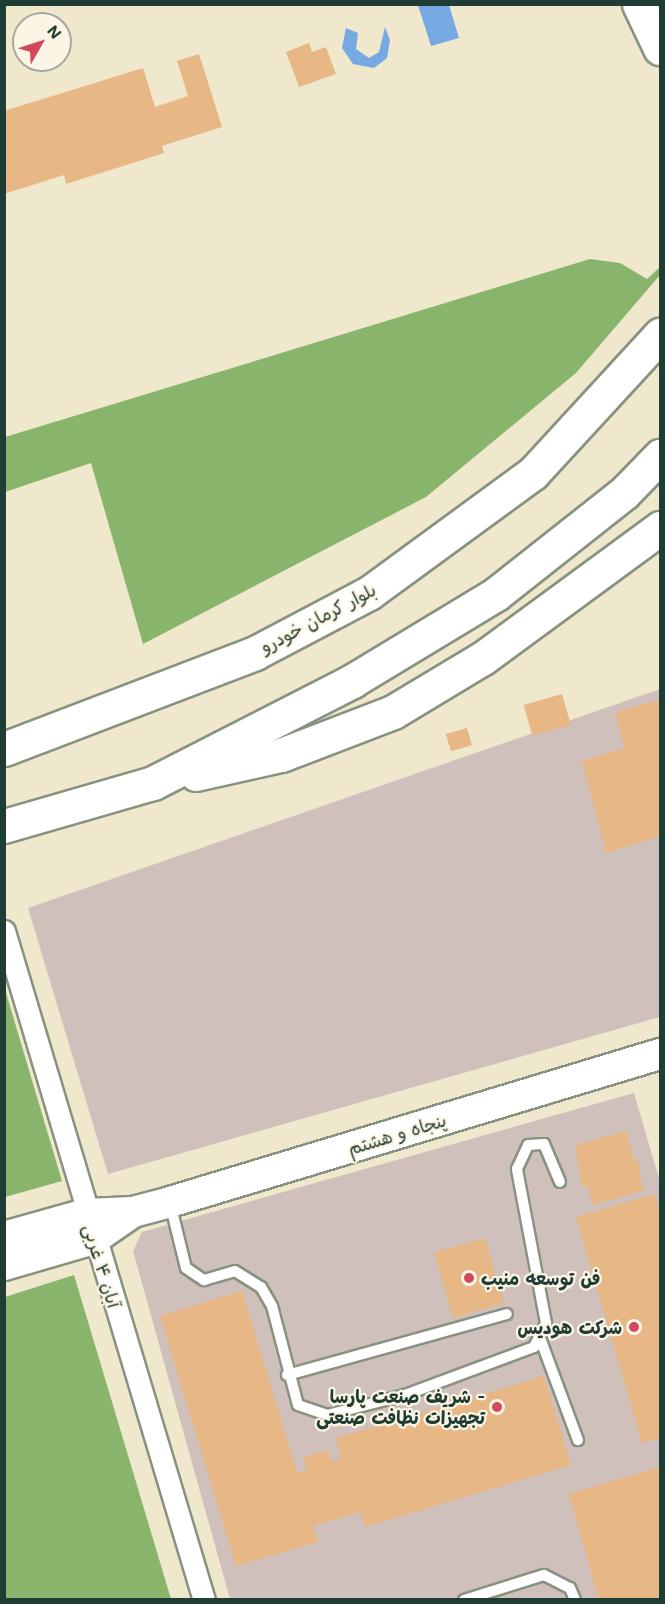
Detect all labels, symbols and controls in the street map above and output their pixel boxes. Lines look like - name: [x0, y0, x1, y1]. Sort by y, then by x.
- north arrow: [12, 12, 72, 72]
- text: N: [43, 20, 67, 43]
- street label: بلوار کرمان خودرو: [257, 578, 379, 658]
- street label: پنجاه و هشتم: [345, 1109, 449, 1159]
- street label: آبان ۴ غربی: [79, 1221, 125, 1311]
- place label: فن توسعه منیب: [481, 1267, 600, 1289]
- marker: فن توسعه منیب: [462, 1271, 476, 1285]
- place label: شرکت هودیس: [517, 1316, 622, 1338]
- marker: شرکت هودیس: [627, 1320, 641, 1334]
- place label: شریف صنعت پارسا - تجهیزات نظافت صنعتی: [316, 1386, 485, 1428]
- marker: شریف صنعت پارسا - تجهیزات نظافت صنعتی: [490, 1400, 504, 1414]

